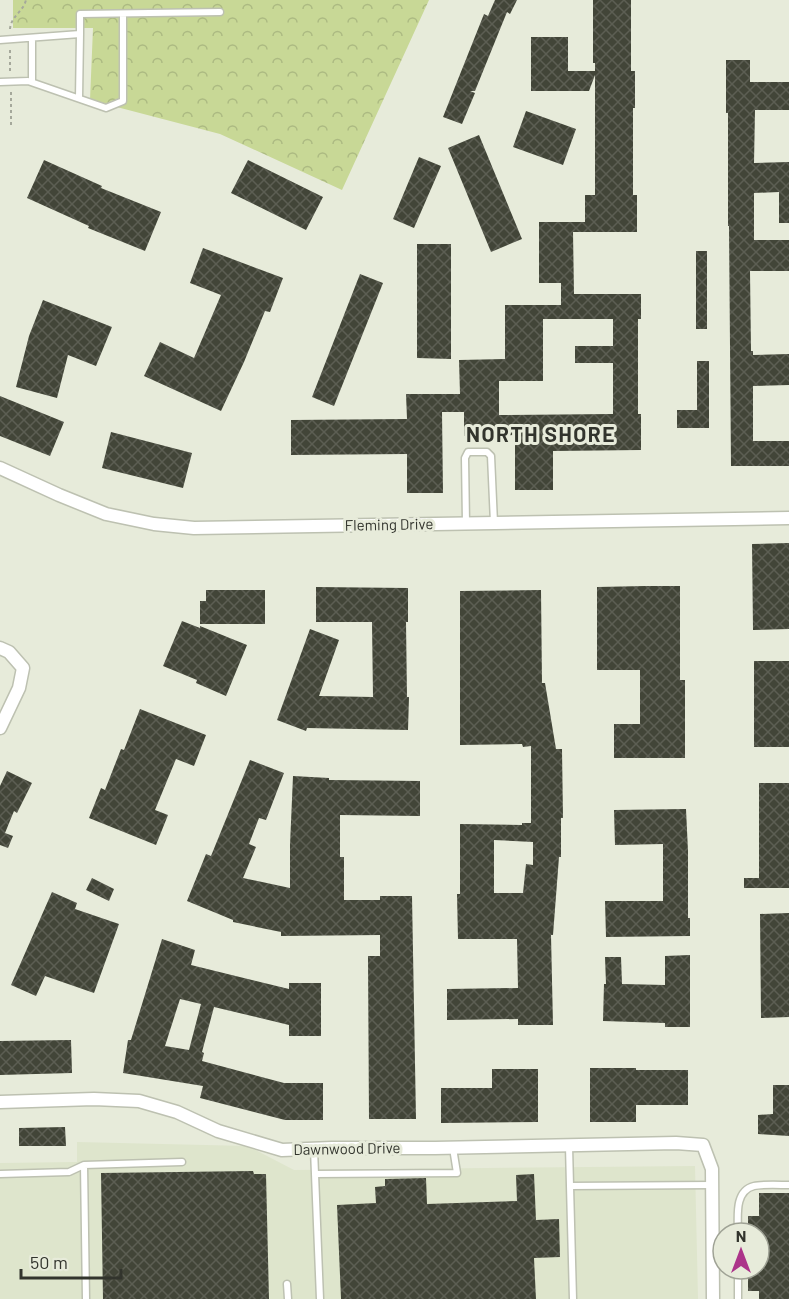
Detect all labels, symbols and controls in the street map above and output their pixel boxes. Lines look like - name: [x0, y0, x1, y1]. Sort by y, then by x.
- district label: NORTH SHORE: [466, 421, 616, 446]
- street label: Fleming Drive: [344, 514, 434, 534]
- street label: Dawnwood Drive: [293, 1138, 401, 1158]
- north arrow: [711, 1221, 771, 1281]
- text: N: [736, 1226, 746, 1245]
- scale bar: [21, 1242, 122, 1280]
- text: 50 m: [30, 1251, 68, 1273]

